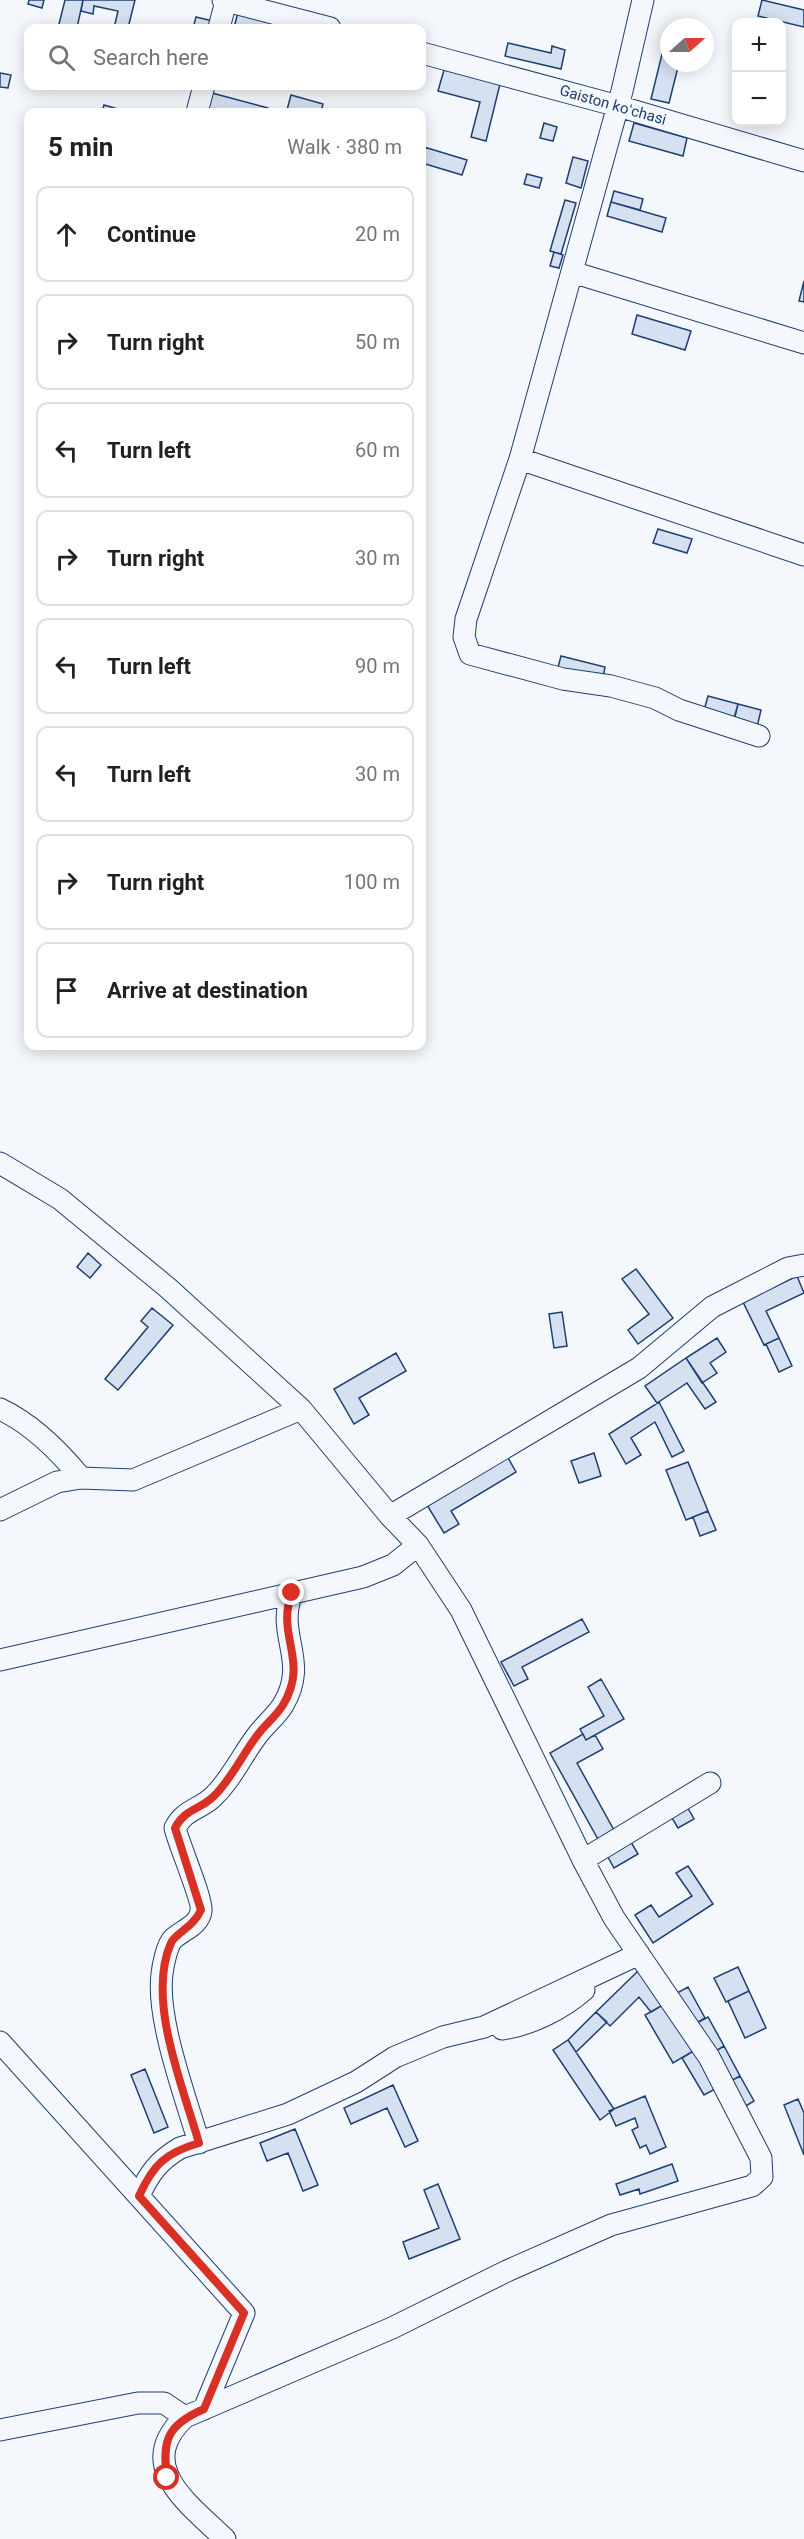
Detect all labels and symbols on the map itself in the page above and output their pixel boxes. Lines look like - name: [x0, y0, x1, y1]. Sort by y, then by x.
- north arrow: [660, 18, 714, 72]
- street label: Gaiston koʻchasi: [558, 81, 668, 129]
- route end: [278, 1579, 304, 1605]
- route start: [153, 2464, 179, 2490]

